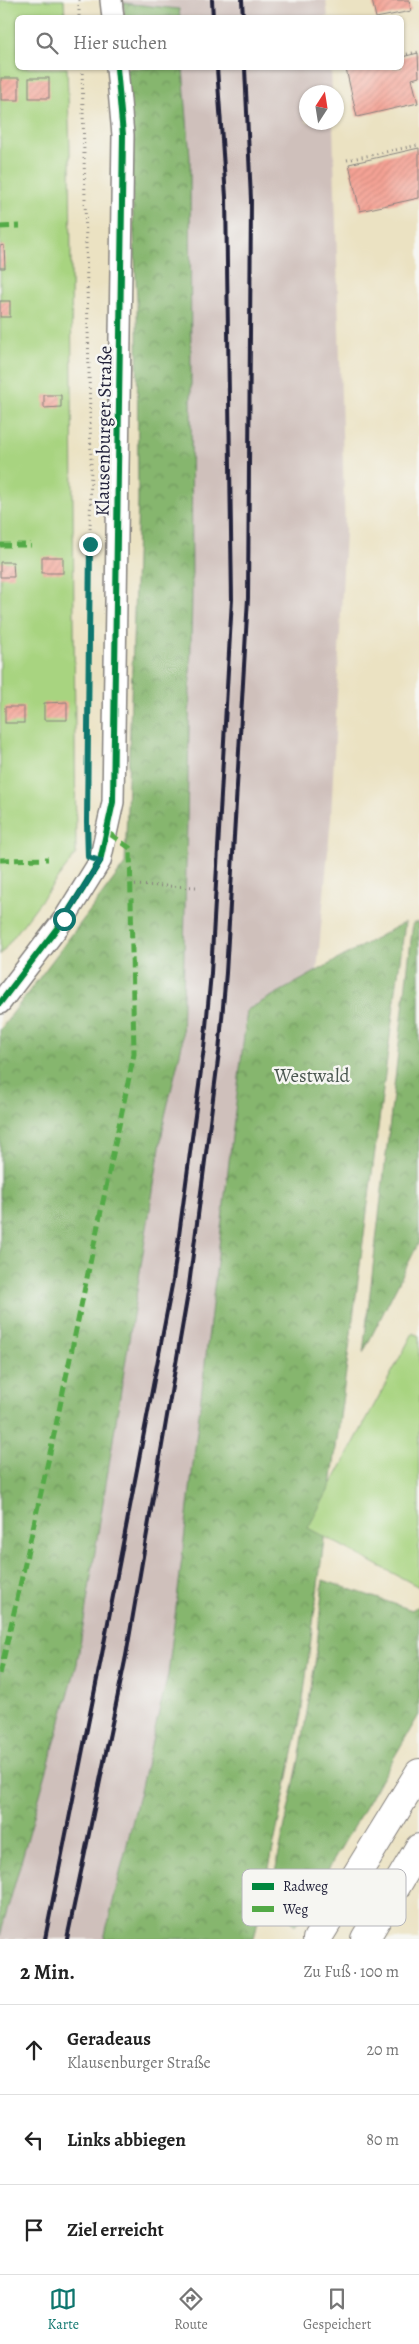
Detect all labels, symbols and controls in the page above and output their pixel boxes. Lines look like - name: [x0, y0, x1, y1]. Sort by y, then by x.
- search box: [15, 15, 404, 70]
- icon: search: [33, 29, 61, 57]
- text: Hier suchen: [73, 30, 167, 56]
- north arrow: [299, 85, 344, 130]
- street label: Klausenburger Straße: [90, 346, 118, 517]
- route end: [79, 533, 102, 556]
- route start: [53, 908, 76, 931]
- park label: Westwald: [273, 1063, 351, 1089]
- legend: [242, 1869, 406, 1926]
- text: Radweg: [283, 1877, 328, 1896]
- text: Weg: [282, 1900, 308, 1919]
- text: 2 Min.: [20, 1958, 75, 1986]
- text: Zu Fuß · 100 m: [303, 1961, 399, 1983]
- text: Geradeaus: [67, 2026, 151, 2052]
- icon: ahead: [20, 2036, 48, 2064]
- text: 20 m: [366, 2039, 399, 2061]
- text: Klausenburger Straße: [67, 2052, 211, 2074]
- icon: left: [20, 2126, 48, 2154]
- text: Links abbiegen: [67, 2127, 186, 2153]
- text: 80 m: [366, 2129, 399, 2151]
- icon: arrive: [20, 2216, 48, 2244]
- text: Ziel erreicht: [67, 2217, 164, 2243]
- tab: Karte: [48, 2285, 79, 2334]
- tab: Route: [174, 2285, 208, 2334]
- tab: Gespeichert: [303, 2285, 371, 2334]

